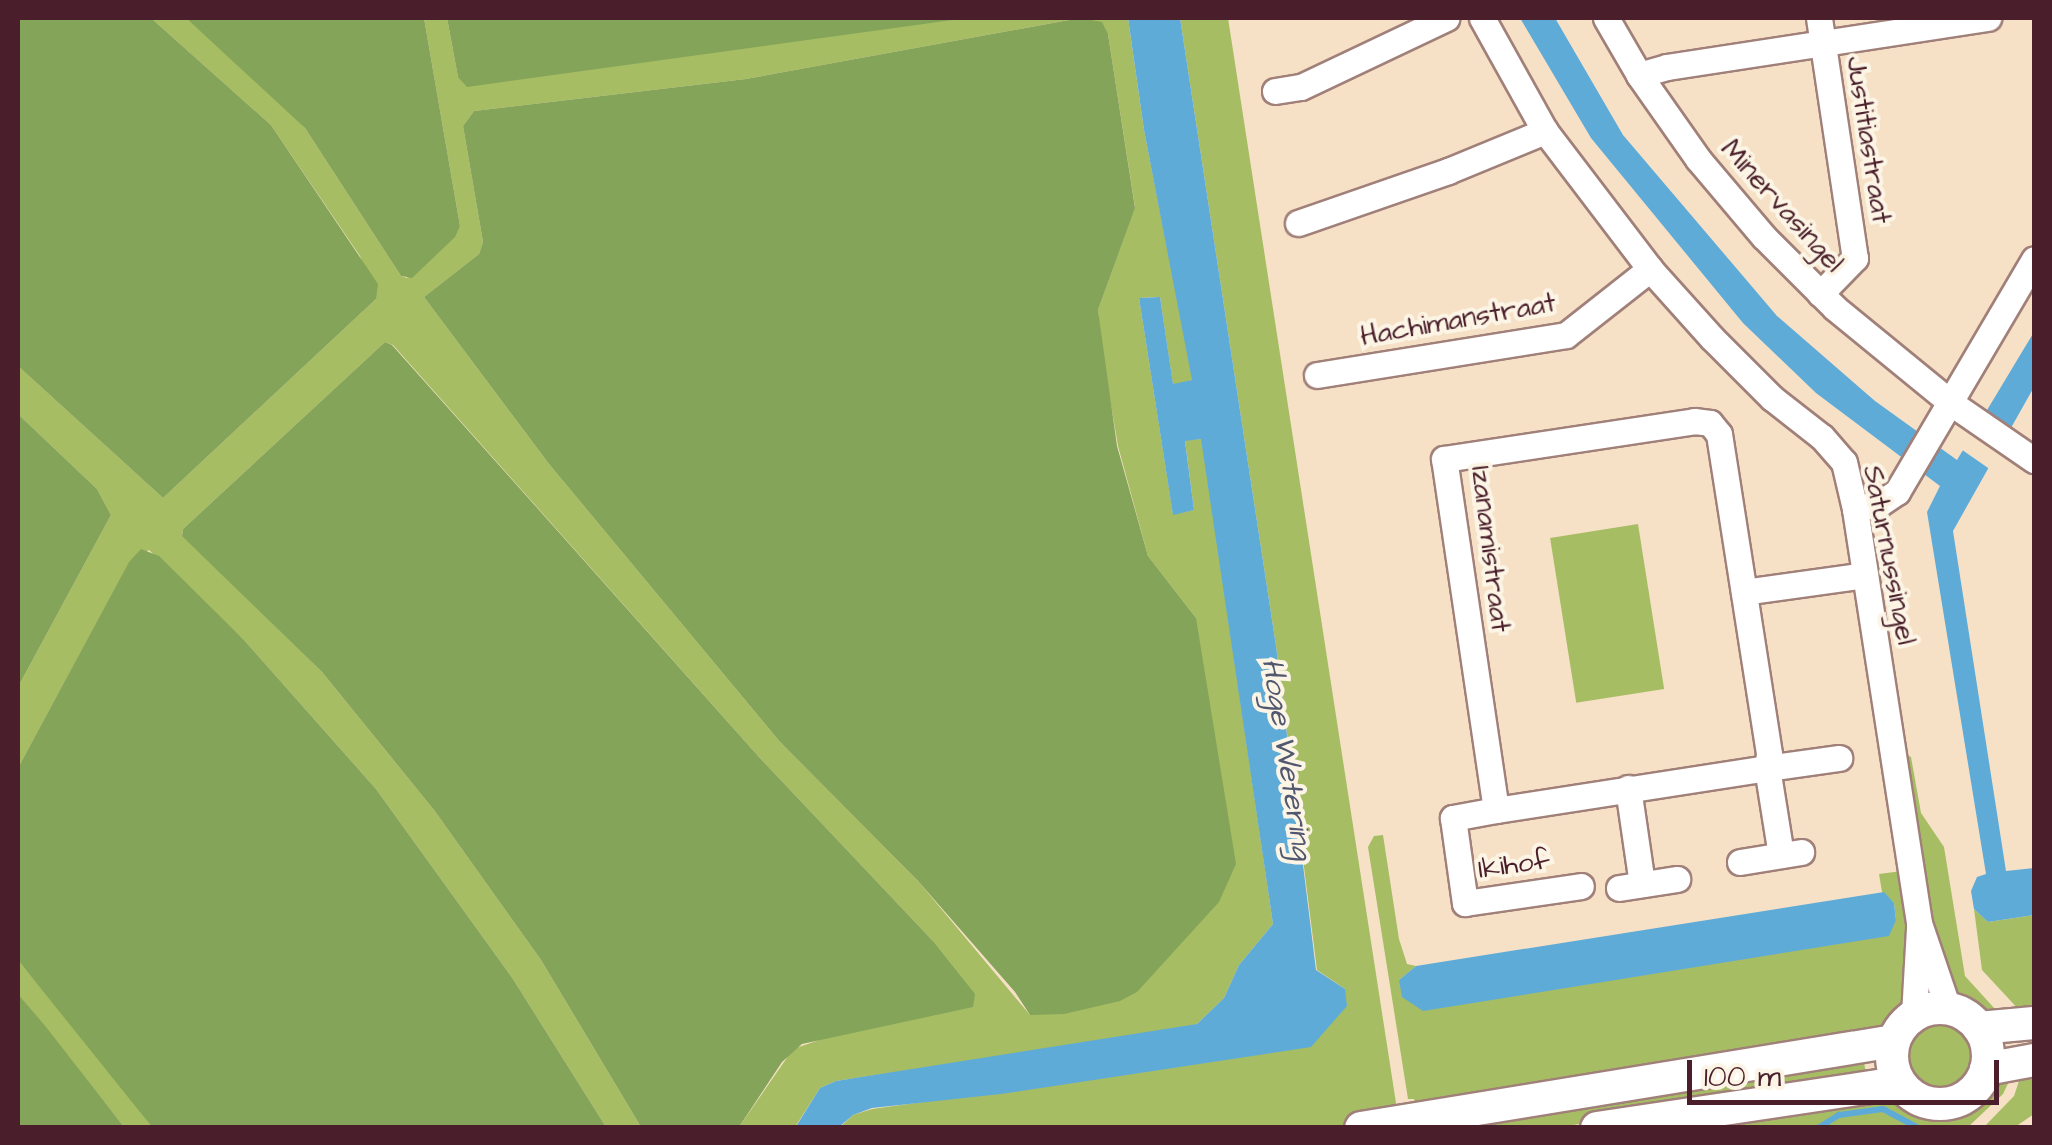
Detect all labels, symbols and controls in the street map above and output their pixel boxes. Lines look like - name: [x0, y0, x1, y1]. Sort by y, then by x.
- street label: Justitiastraat: [1838, 54, 1898, 226]
- street label: Minervasingel: [1714, 133, 1850, 279]
- street label: Hachimanstraat: [1358, 286, 1558, 354]
- street label: Saturnussingel: [1855, 463, 1923, 647]
- street label: Izanamistraat: [1463, 464, 1517, 634]
- water label: Hoge Wetering: [1253, 656, 1321, 862]
- street label: Ikihof: [1476, 843, 1552, 887]
- scale bar: [1692, 1040, 2004, 1102]
- text: 100 m: [1704, 1056, 1781, 1098]

